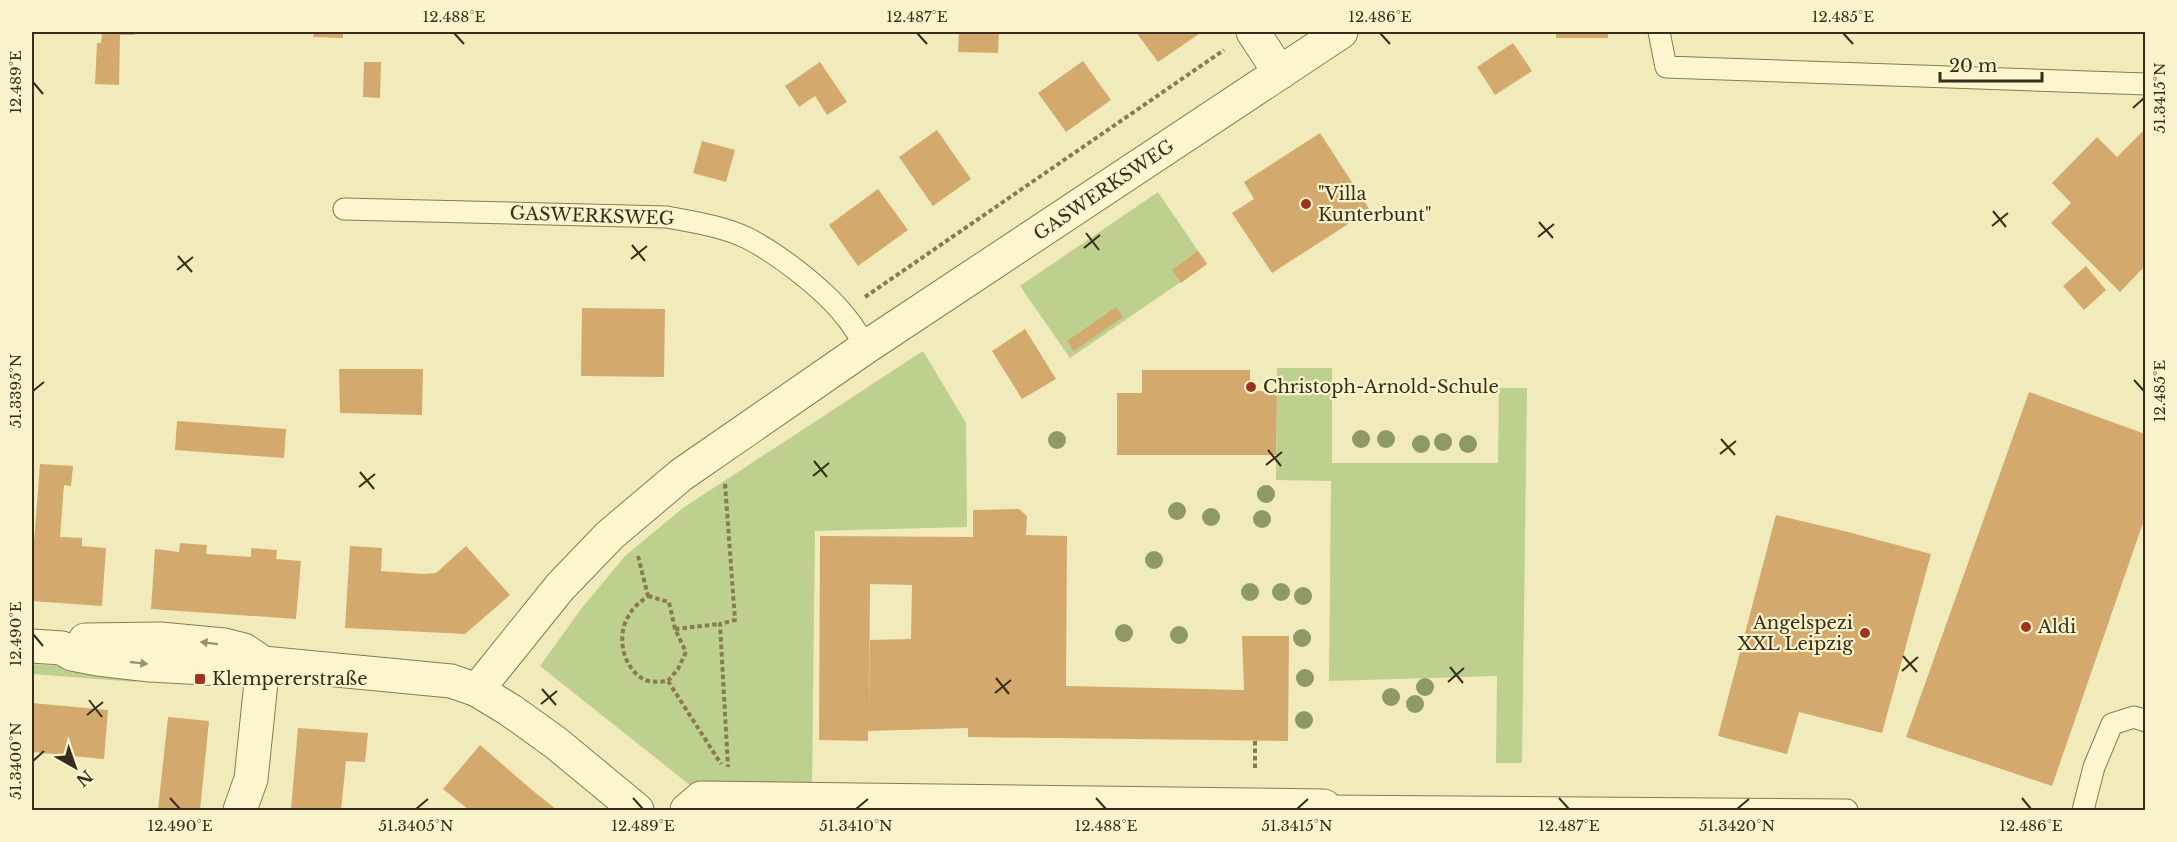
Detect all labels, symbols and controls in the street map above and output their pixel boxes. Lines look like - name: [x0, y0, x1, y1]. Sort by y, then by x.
- text: 12.488°E: [423, 7, 486, 26]
- text: 12.487°E: [886, 7, 948, 26]
- text: 12.486°E: [1348, 7, 1412, 26]
- text: 12.485°E: [1812, 7, 1874, 26]
- scale bar: [1940, 45, 2042, 83]
- text: 12.489°E: [6, 50, 25, 114]
- text: 20 m: [1949, 55, 1997, 77]
- text: 51.3415°N: [2150, 62, 2169, 134]
- street label: GASWERKSWEG: [1030, 135, 1179, 245]
- place label: "Villa Kunterbunt": [1318, 183, 1432, 226]
- marker: "Villa Kunterbunt": [1299, 197, 1313, 211]
- street label: GASWERKSWEG: [509, 202, 675, 230]
- text: 51.3395°N: [6, 354, 25, 428]
- text: 12.485°E: [2150, 360, 2169, 422]
- place label: Christoph-Arnold-Schule: [1263, 376, 1499, 398]
- marker: Christoph-Arnold-Schule: [1244, 380, 1258, 394]
- text: 12.490°E: [6, 601, 25, 667]
- place label: Angelspezi XXL Leipzig: [1737, 612, 1853, 655]
- place label: Aldi: [2037, 616, 2076, 638]
- marker: Aldi: [2019, 620, 2033, 634]
- marker: Angelspezi XXL Leipzig: [1858, 626, 1872, 640]
- one-way arrow: [200, 639, 219, 648]
- one-way arrow: [130, 659, 149, 668]
- place label: Klempererstraße: [212, 668, 367, 690]
- marker: Klempererstraße: [193, 672, 207, 686]
- text: 51.3400°N: [6, 722, 25, 800]
- north arrow: [45, 737, 105, 797]
- text: N: [72, 766, 97, 791]
- text: 12.490°E: [147, 816, 213, 835]
- text: 51.3405°N: [378, 816, 454, 835]
- text: 12.489°E: [611, 816, 675, 835]
- text: 51.3410°N: [819, 816, 893, 835]
- text: 12.488°E: [1075, 816, 1138, 835]
- text: 51.3415°N: [1261, 816, 1333, 835]
- text: 12.487°E: [1538, 816, 1600, 835]
- text: 51.3420°N: [1699, 816, 1775, 835]
- text: 12.486°E: [1999, 816, 2063, 835]

